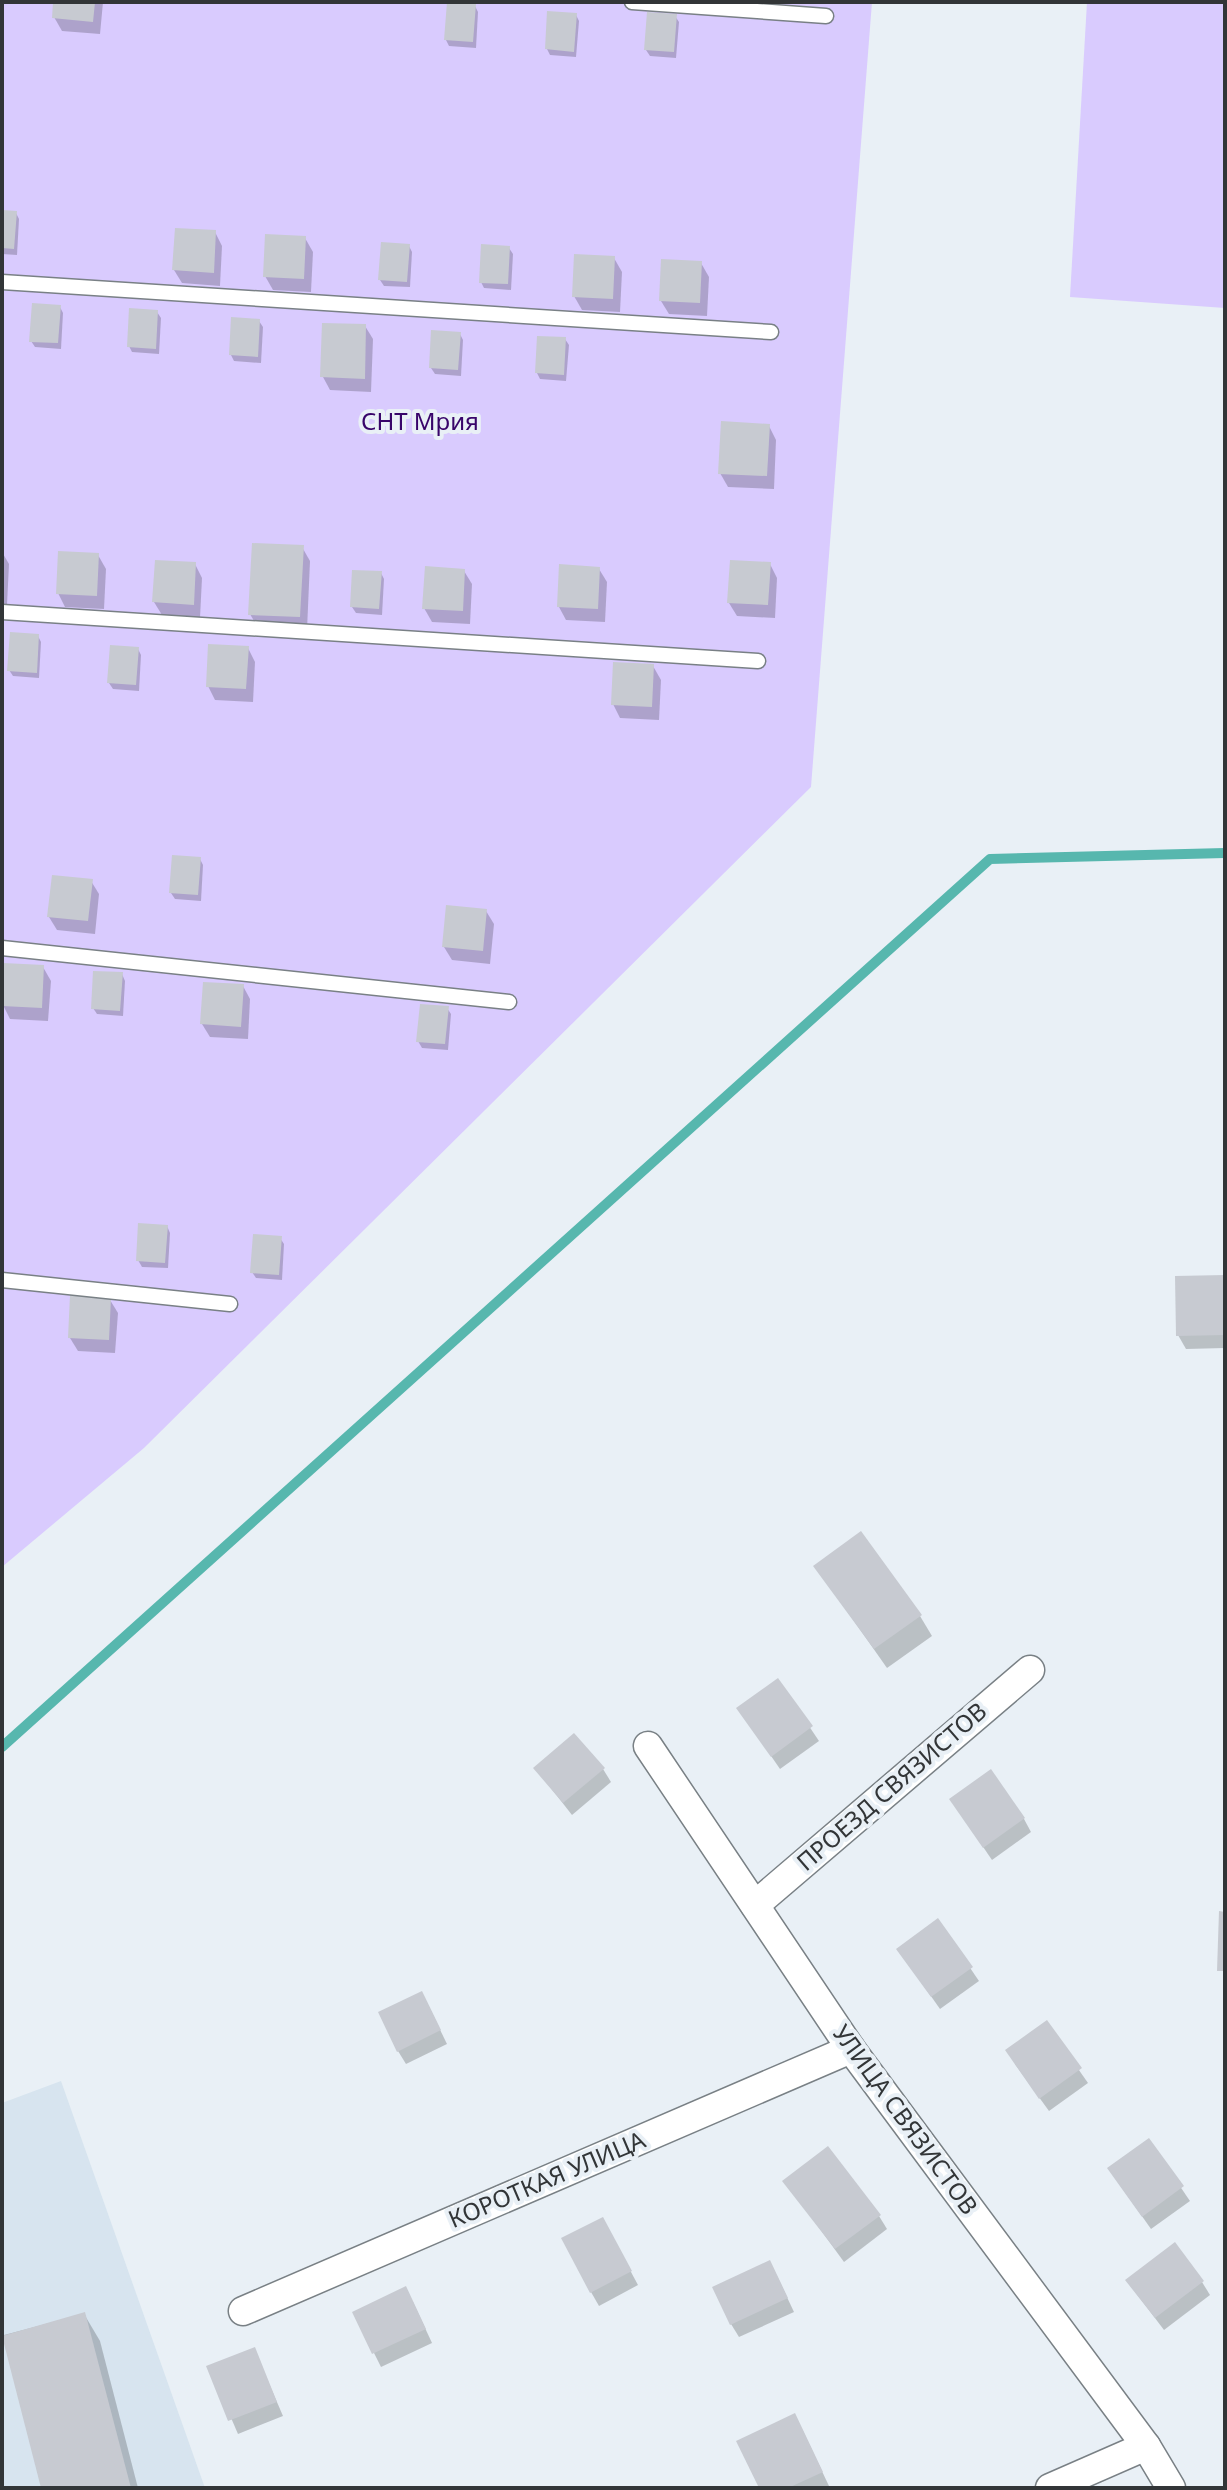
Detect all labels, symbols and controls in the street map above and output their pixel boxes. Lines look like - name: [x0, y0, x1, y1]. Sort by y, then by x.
- park label: СНТ Мрия: [361, 404, 479, 437]
- street label: ПРОЕЗД СВЯЗИСТОВ: [789, 1694, 993, 1878]
- street label: УЛИЦА СВЯЗИСТОВ: [826, 2018, 986, 2221]
- street label: КОРОТКАЯ УЛИЦА: [443, 2122, 651, 2235]

